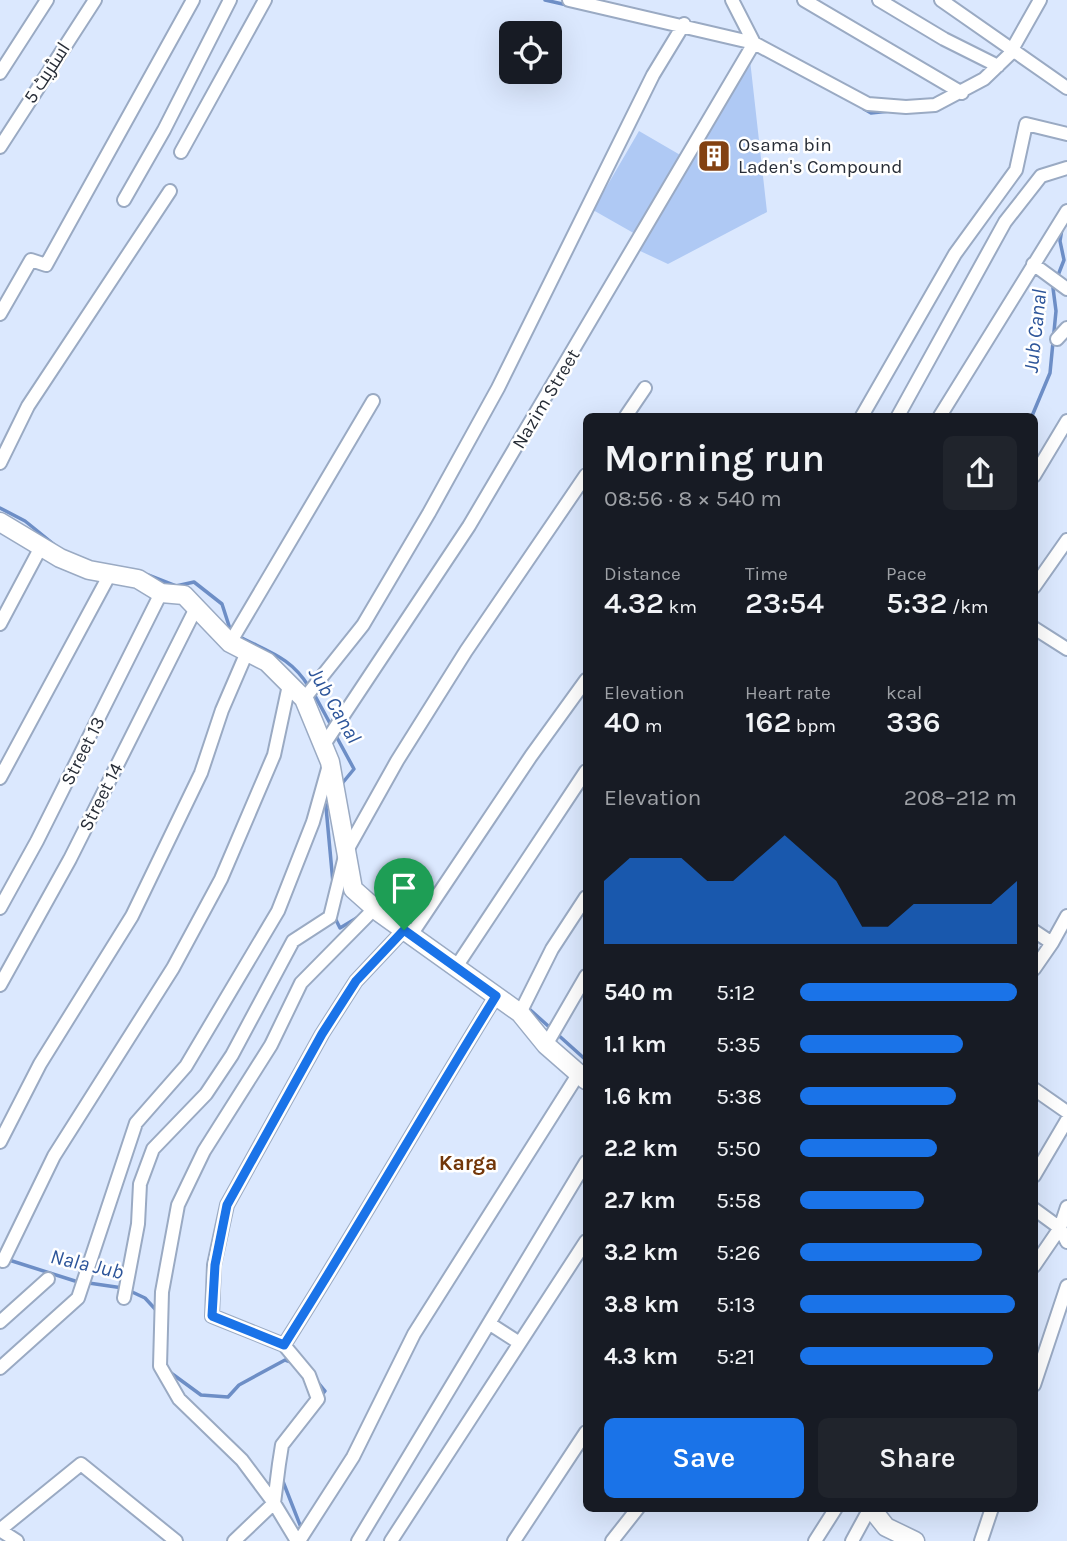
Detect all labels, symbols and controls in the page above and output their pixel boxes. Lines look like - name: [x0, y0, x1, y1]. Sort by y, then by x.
- map controls: [499, 21, 562, 84]
- button: locate: [499, 21, 562, 84]
- street label: اسٹریٹ 5: [19, 39, 75, 107]
- place label: Osama bin Laden's Compound: [738, 134, 902, 178]
- building icon: Osama bin Laden's Compound: [695, 137, 733, 175]
- water label: Jub Canal: [1019, 288, 1051, 374]
- street label: Nazim Street: [508, 345, 584, 453]
- text: Morning run: [604, 436, 825, 481]
- button: share: [943, 436, 1017, 510]
- text: 08:56 · 8 × 540 m: [604, 485, 782, 512]
- text: Distance: [604, 563, 681, 585]
- text: Time: [745, 563, 788, 585]
- text: Pace: [886, 563, 927, 585]
- text: 4.32: [604, 585, 664, 621]
- text: 23:54: [745, 585, 824, 621]
- text: 5:32: [886, 585, 947, 621]
- text: km: [664, 596, 697, 618]
- text: /km: [947, 596, 989, 618]
- water label: Jub Canal: [304, 663, 366, 747]
- text: Elevation: [604, 682, 684, 704]
- text: Heart rate: [745, 682, 831, 704]
- text: kcal: [886, 682, 922, 704]
- text: 40: [604, 704, 640, 740]
- text: 162: [745, 704, 791, 740]
- text: 336: [886, 704, 941, 740]
- street label: Street 13: [56, 713, 110, 789]
- text: m: [640, 715, 663, 737]
- text: bpm: [791, 715, 836, 737]
- street label: Street 14: [75, 759, 128, 835]
- text: Elevation: [604, 784, 701, 811]
- text: 208–212 m: [904, 784, 1017, 811]
- pin: [374, 858, 434, 930]
- icon: arrive: [385, 869, 423, 907]
- text: 540 m: [604, 979, 673, 1006]
- text: 5:12: [716, 979, 755, 1006]
- text: 1.1 km: [604, 1031, 667, 1058]
- text: 5:35: [716, 1031, 761, 1058]
- text: 1.6 km: [604, 1083, 672, 1110]
- text: 5:38: [716, 1083, 762, 1110]
- text: 2.2 km: [604, 1135, 678, 1162]
- text: 5:50: [716, 1135, 761, 1162]
- district label: Karga: [439, 1151, 497, 1175]
- text: 2.7 km: [604, 1187, 676, 1214]
- text: 5:58: [716, 1187, 761, 1214]
- text: 3.2 km: [604, 1239, 678, 1266]
- text: 5:26: [716, 1239, 761, 1266]
- water label: Nala Jub: [48, 1244, 126, 1284]
- text: 3.8 km: [604, 1291, 679, 1318]
- text: 5:13: [716, 1291, 755, 1318]
- text: 4.3 km: [604, 1343, 678, 1370]
- text: 5:21: [716, 1343, 755, 1370]
- button: Save: [604, 1418, 804, 1498]
- button: Share: [818, 1418, 1017, 1498]

